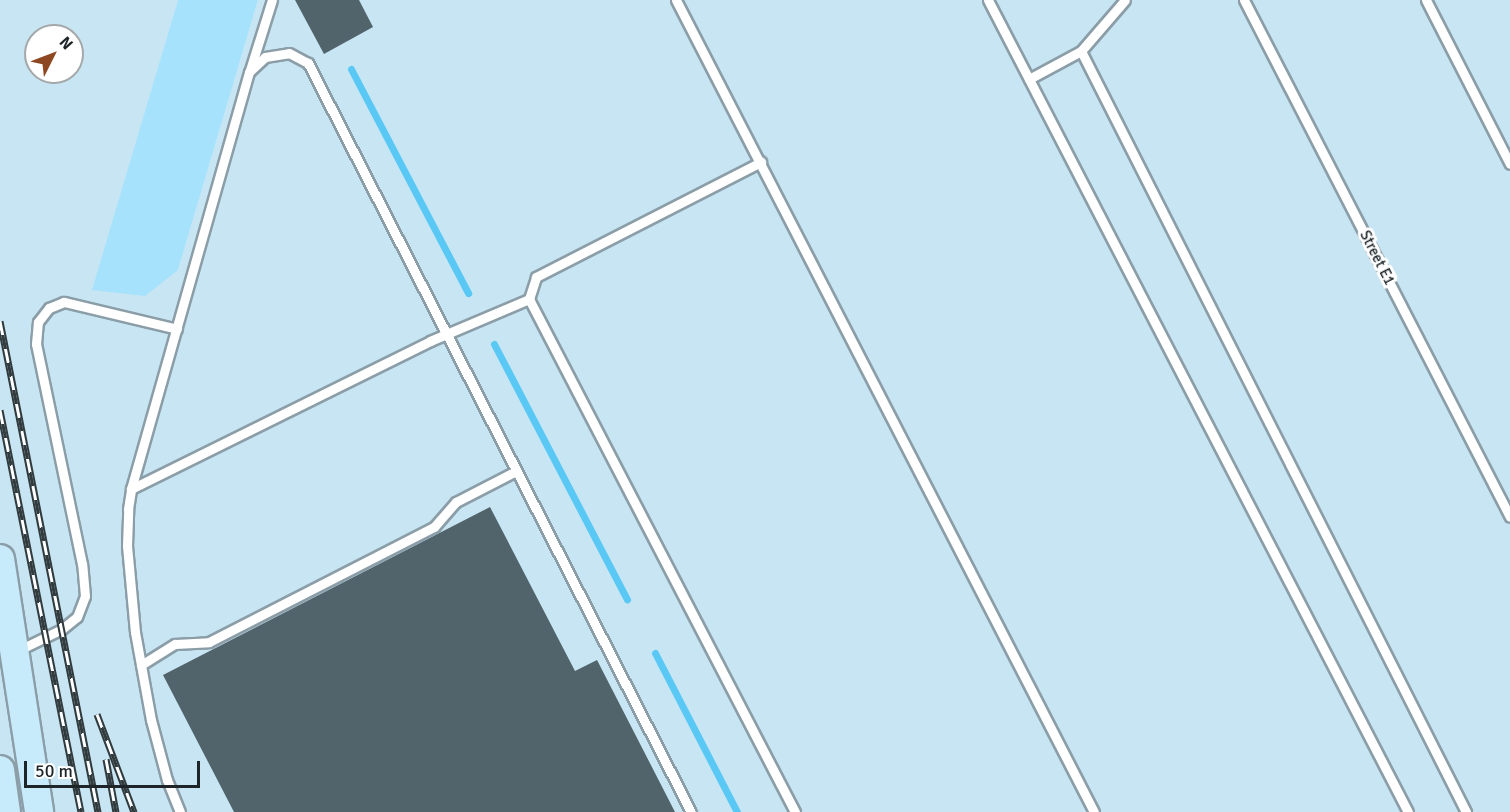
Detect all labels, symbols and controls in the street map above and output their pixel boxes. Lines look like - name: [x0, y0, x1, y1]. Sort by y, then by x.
- north arrow: [24, 24, 84, 84]
- text: N: [55, 32, 77, 54]
- street label: Street E1: [1356, 228, 1398, 288]
- scale bar: [27, 749, 202, 787]
- text: 50 m: [35, 760, 73, 782]

